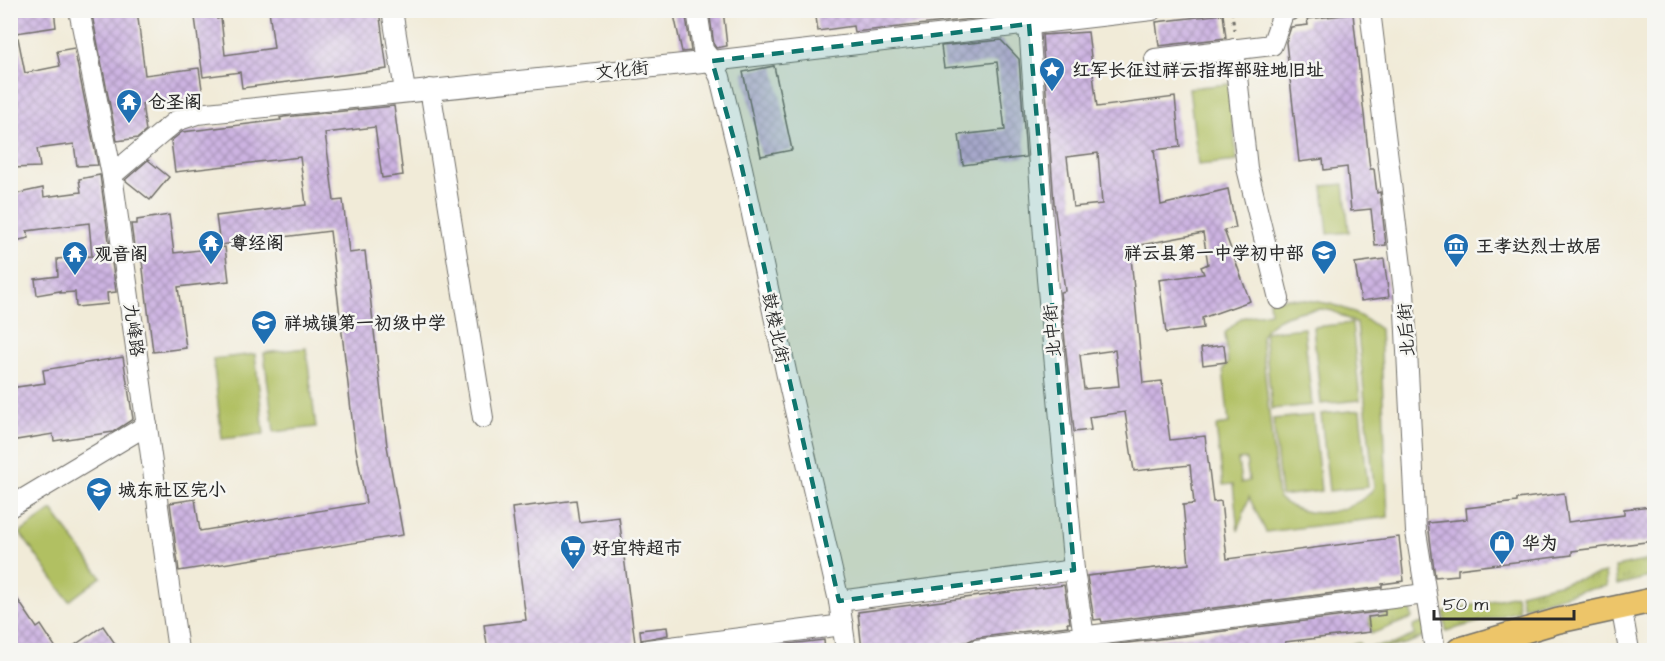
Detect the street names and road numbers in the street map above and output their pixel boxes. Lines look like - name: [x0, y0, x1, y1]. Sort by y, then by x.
- street label: 文化街: [594, 55, 650, 86]
- street label: 鼓楼北街: [756, 290, 795, 366]
- street label: 九峰路: [117, 302, 150, 359]
- street label: 北后街: [1392, 302, 1421, 358]
- street label: 北中街: [1038, 303, 1067, 359]

